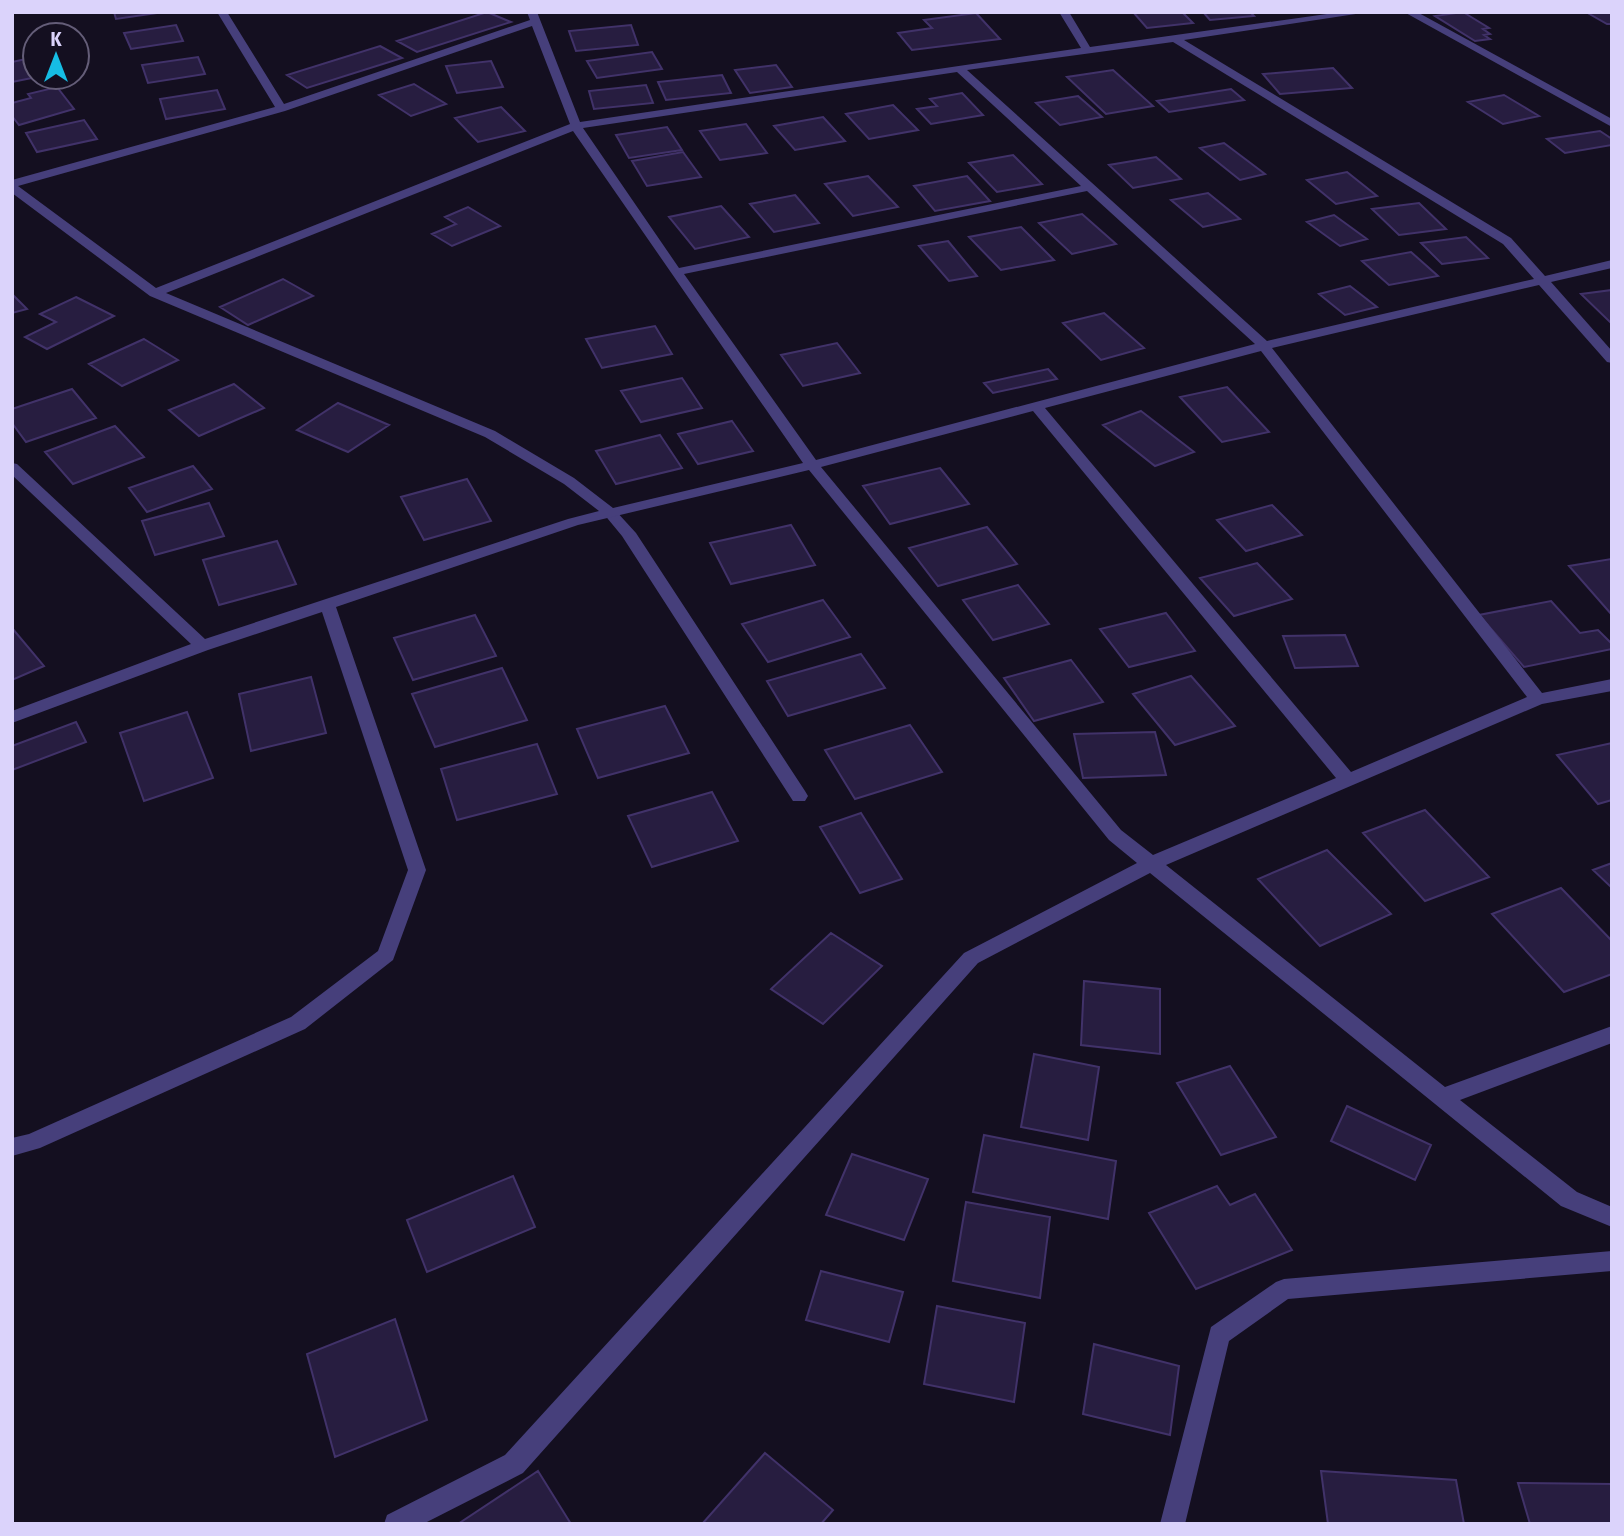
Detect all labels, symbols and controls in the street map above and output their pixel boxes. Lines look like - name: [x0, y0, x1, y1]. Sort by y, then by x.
- north arrow: [21, 21, 91, 91]
- text: K: [50, 28, 62, 51]

